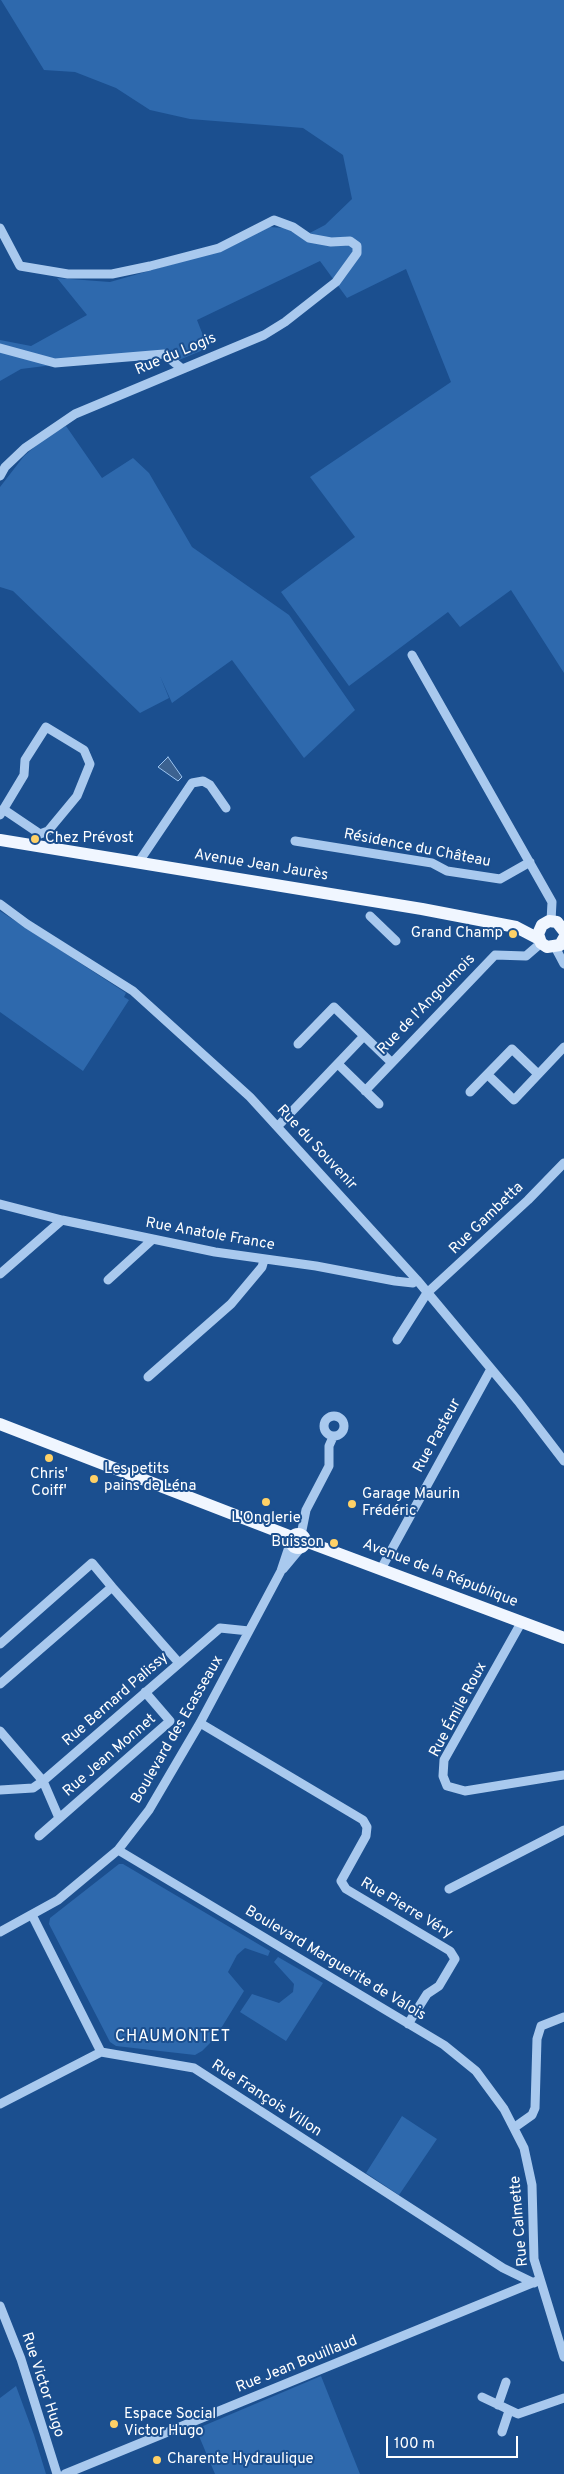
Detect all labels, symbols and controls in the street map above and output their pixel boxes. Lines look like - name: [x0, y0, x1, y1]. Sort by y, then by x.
- street label: Rue du Logis: [133, 330, 219, 380]
- street label: Résidence du Château: [342, 826, 492, 872]
- place label: Chez Prévost: [45, 830, 134, 848]
- marker: Chez Prévost: [29, 833, 41, 845]
- street label: Avenue Jean Jaurès: [193, 847, 329, 885]
- place label: Grand Champ: [411, 925, 503, 943]
- marker: Grand Champ: [507, 928, 519, 940]
- street label: Rue de l'Angoumois: [374, 951, 480, 1059]
- street label: Rue du Souvenir: [272, 1102, 360, 1194]
- street label: Rue Gambetta: [446, 1179, 528, 1259]
- street label: Rue Anatole France: [144, 1215, 276, 1255]
- street label: Rue Pasteur: [410, 1396, 466, 1476]
- marker: Chris' Coiff': [43, 1452, 55, 1464]
- place label: Les petits pains de Léna: [104, 1461, 196, 1496]
- place label: Chris' Coiff': [30, 1466, 68, 1501]
- marker: Les petits pains de Léna: [88, 1473, 100, 1485]
- place label: Garage Maurin Frédéric: [362, 1486, 460, 1521]
- marker: L'Onglerie: [260, 1496, 272, 1508]
- marker: Garage Maurin Frédéric: [346, 1498, 358, 1510]
- place label: L'Onglerie: [231, 1510, 301, 1528]
- place label: Buisson: [271, 1534, 324, 1552]
- street label: Avenue de la République: [360, 1536, 520, 1612]
- marker: Buisson: [328, 1537, 340, 1549]
- street label: Rue Bernard Palissy: [59, 1649, 173, 1751]
- street label: Boulevard des Ecasseaux: [128, 1653, 228, 1807]
- street label: Rue Émile Roux: [426, 1659, 492, 1761]
- street label: Rue Jean Monnet: [60, 1711, 160, 1801]
- street label: Rue Pierre Véry: [357, 1874, 455, 1944]
- street label: Boulevard Marguerite de Valois: [241, 1903, 429, 2025]
- district label: CHAUMONTET: [114, 2028, 232, 2048]
- street label: Rue François Villon: [207, 2057, 325, 2141]
- street label: Rue Calmette: [507, 2175, 533, 2267]
- street label: Rue Victor Hugo: [17, 2330, 67, 2440]
- street label: Rue Jean Bouillaud: [234, 2332, 360, 2398]
- place label: Espace Social Victor Hugo: [124, 2406, 216, 2441]
- marker: Espace Social Victor Hugo: [108, 2418, 120, 2430]
- scale bar: [389, 2426, 522, 2458]
- text: 100 m: [394, 2435, 435, 2454]
- place label: Charente Hydraulique: [167, 2451, 314, 2469]
- marker: Charente Hydraulique: [151, 2454, 163, 2466]

